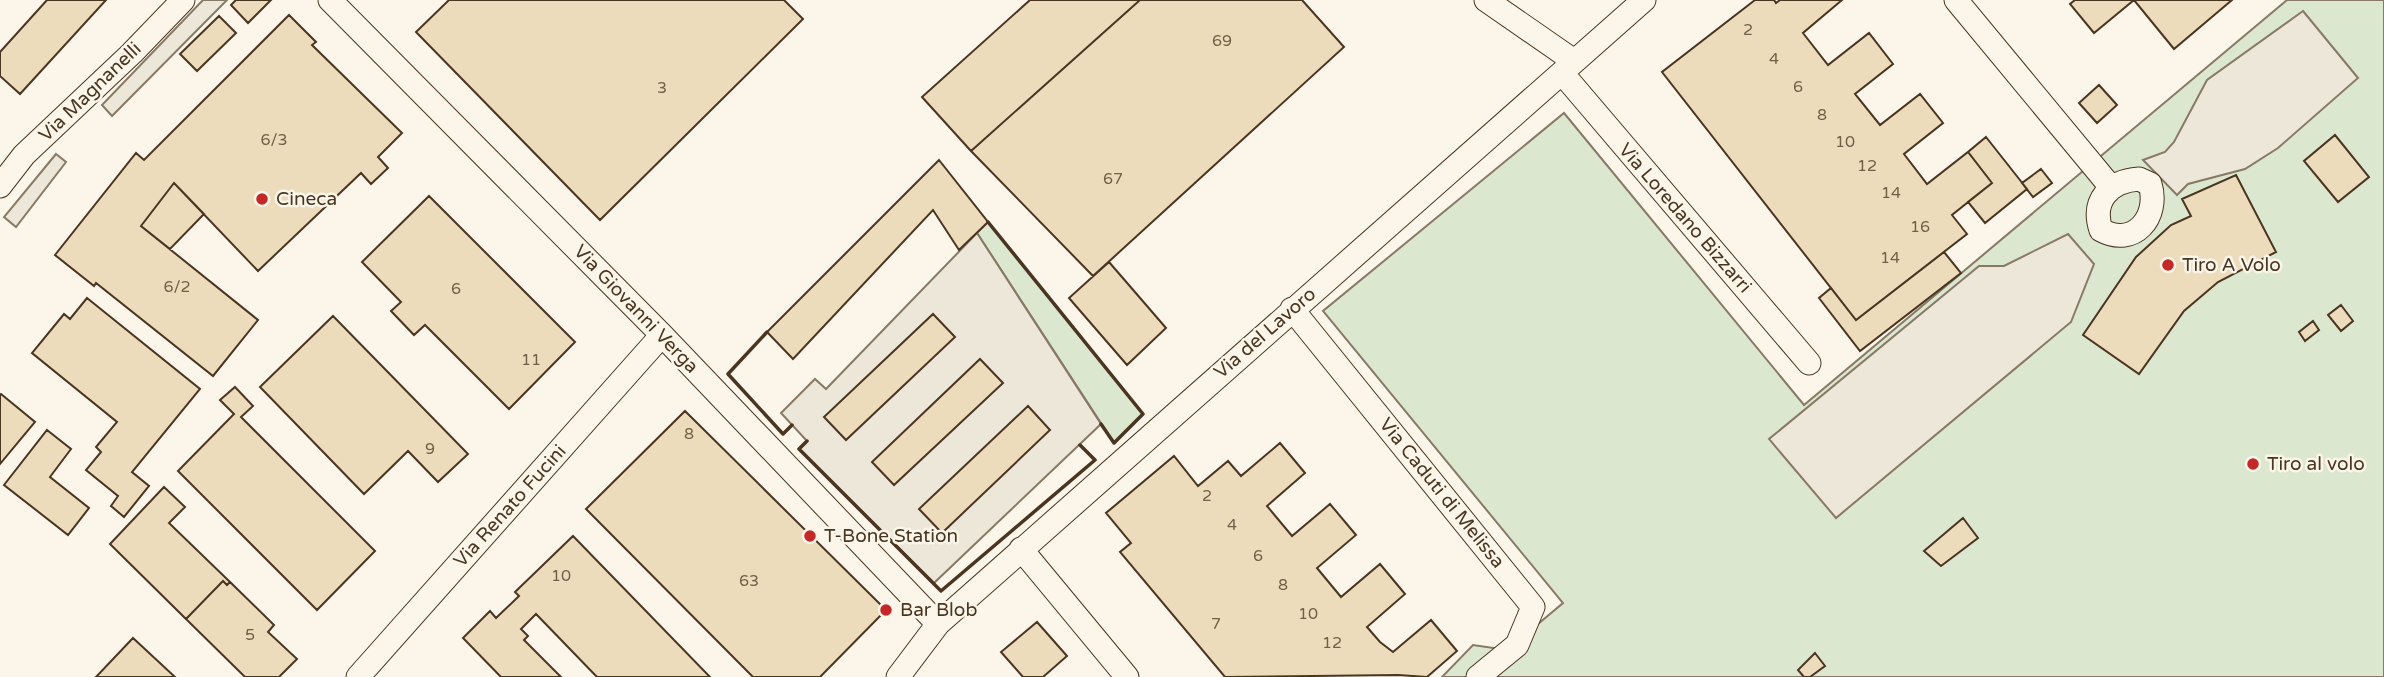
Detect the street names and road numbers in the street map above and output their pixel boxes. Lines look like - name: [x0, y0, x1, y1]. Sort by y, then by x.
- street label: Via Magnanelli: [34, 38, 146, 146]
- street label: Via Loredano Bizzarri: [1614, 139, 1756, 297]
- street label: Via Giovanni Verga: [569, 240, 703, 378]
- street label: Via del Lavoro: [1210, 283, 1320, 383]
- street label: Via Caduti di Melissa: [1375, 414, 1509, 572]
- street label: Via Renato Fucini: [449, 440, 571, 572]

